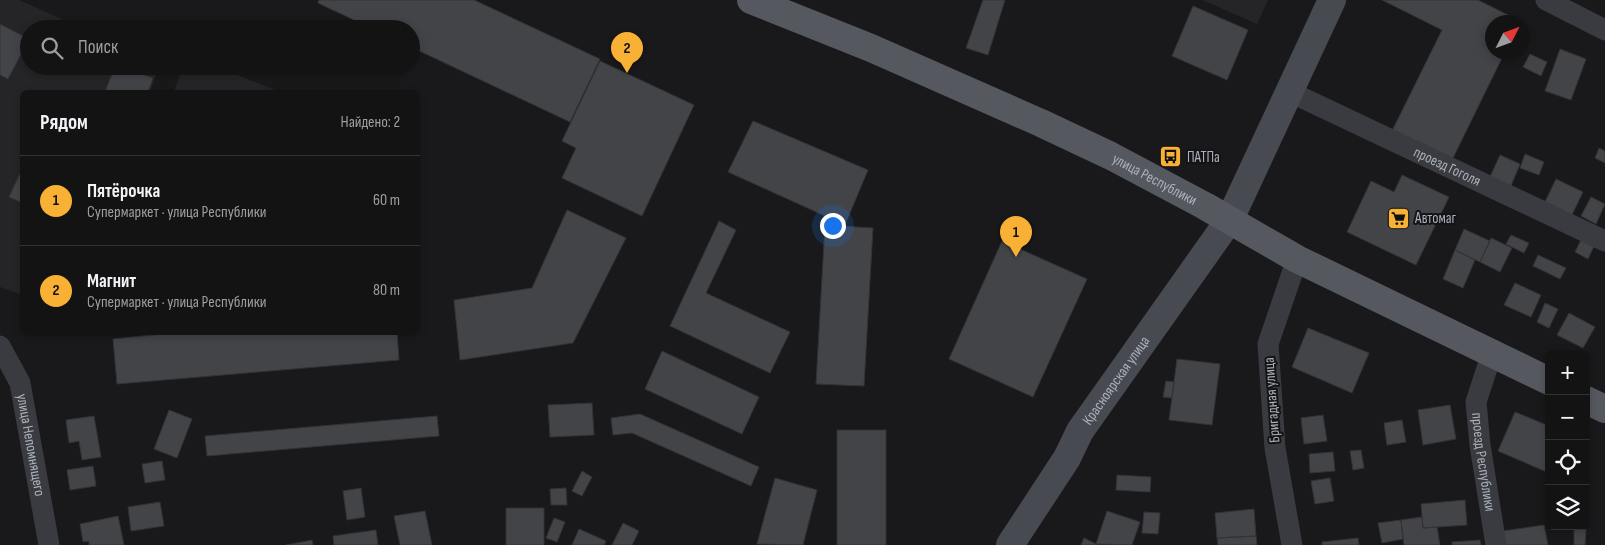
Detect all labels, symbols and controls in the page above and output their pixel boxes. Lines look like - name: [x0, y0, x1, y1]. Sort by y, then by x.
- north arrow: [1485, 15, 1530, 60]
- search box: [20, 20, 420, 75]
- pin: 2: [611, 32, 643, 73]
- icon: search: [38, 34, 66, 62]
- text: Поиск: [78, 36, 118, 59]
- text: Рядом: [40, 110, 88, 135]
- text: Найдено: 2: [341, 113, 400, 132]
- street label: проезд Гоголя: [1411, 142, 1484, 190]
- bus stop icon: ПАТПа: [1159, 145, 1183, 169]
- place label: ПАТПа: [1187, 148, 1220, 167]
- street label: улица Республики: [1109, 149, 1200, 210]
- text: Пятёрочка: [87, 180, 160, 203]
- text: 1: [53, 191, 59, 210]
- text: 60 m: [373, 191, 400, 210]
- text: Супермаркет · улица Республики: [87, 203, 266, 222]
- supermarket icon: Автомаг: [1387, 206, 1411, 230]
- place label: Автомаг: [1414, 209, 1457, 228]
- your location: [820, 213, 846, 239]
- pin: 1: [1000, 216, 1032, 257]
- text: Магнит: [87, 270, 136, 293]
- text: 2: [52, 281, 60, 300]
- text: 80 m: [373, 281, 400, 300]
- text: Супермаркет · улица Республики: [87, 293, 266, 312]
- street label: Красноярская улица: [1078, 332, 1154, 429]
- map controls: [1545, 350, 1590, 530]
- button: +: [1545, 350, 1590, 395]
- street label: Бригадная улица: [1260, 356, 1284, 443]
- street label: улица Непомнящего: [13, 392, 50, 498]
- button: −: [1545, 395, 1590, 440]
- street label: проезд Республики: [1468, 412, 1500, 513]
- button: locate: [1545, 440, 1590, 485]
- button: layers: [1545, 485, 1590, 530]

